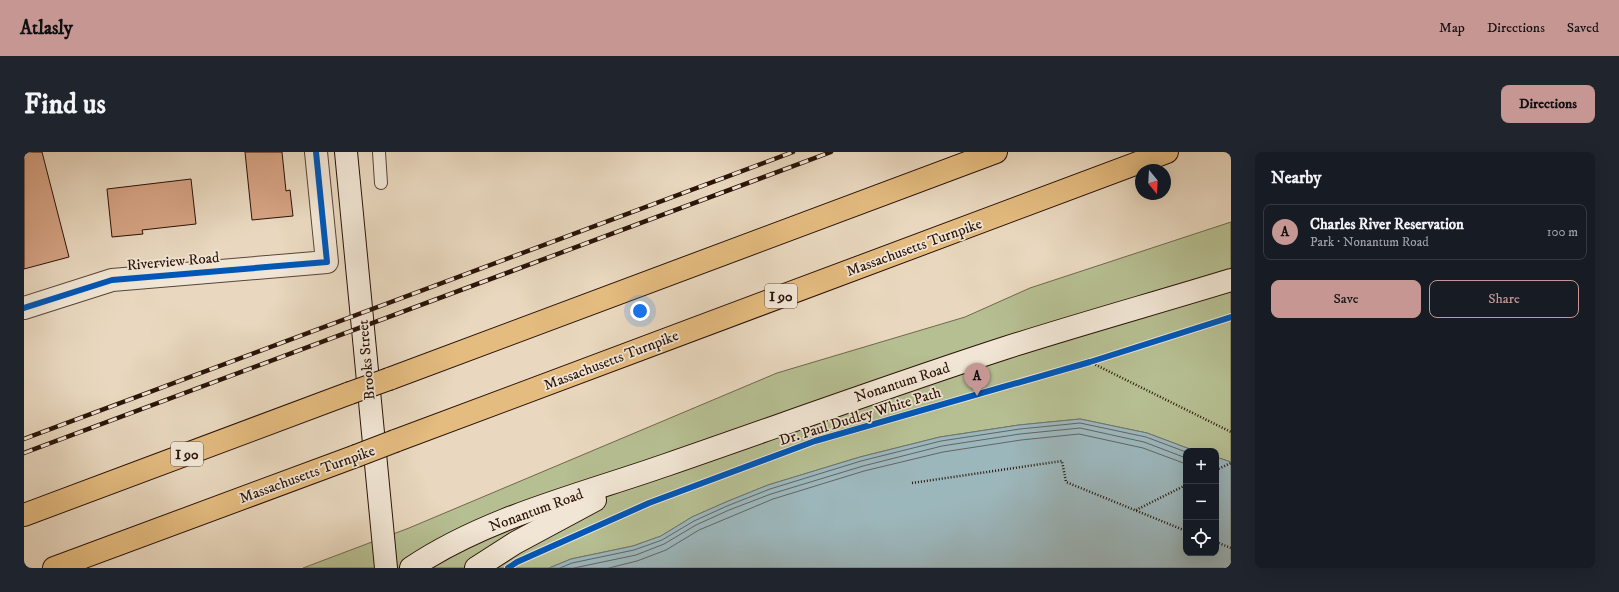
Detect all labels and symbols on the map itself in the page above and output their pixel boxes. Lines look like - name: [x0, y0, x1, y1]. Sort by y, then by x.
- north arrow: [1135, 164, 1171, 200]
- street label: Massachusetts Turnpike: [844, 214, 985, 281]
- street label: Riverview Road: [126, 248, 221, 275]
- road number: I 90: [765, 284, 797, 308]
- your location: [630, 301, 650, 321]
- street label: Brooks Street: [354, 319, 379, 401]
- street label: Massachusetts Turnpike: [541, 326, 681, 395]
- street label: Nonantum Road: [852, 358, 953, 407]
- pin: A: [964, 363, 990, 396]
- street label: Dr. Paul Dudley White Path: [777, 383, 943, 450]
- street label: Massachusetts Turnpike: [237, 441, 378, 508]
- road number: I 90: [171, 442, 203, 466]
- street label: Nonantum Road: [486, 484, 586, 536]

